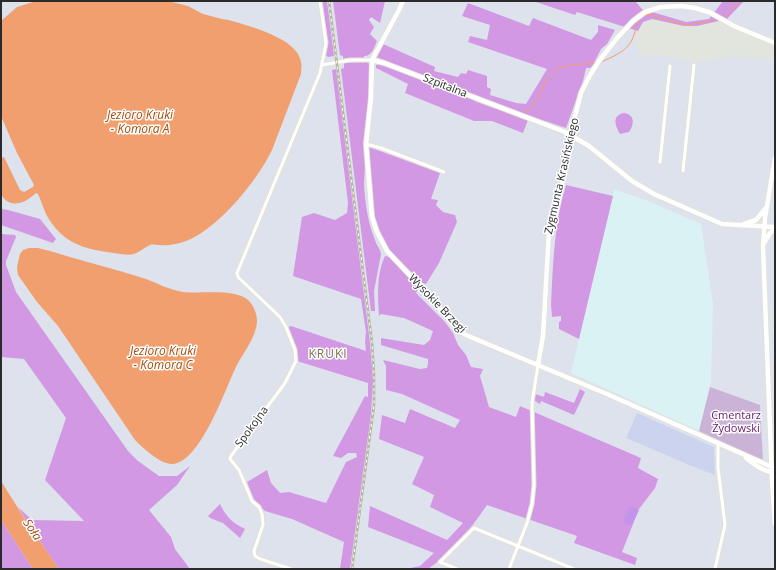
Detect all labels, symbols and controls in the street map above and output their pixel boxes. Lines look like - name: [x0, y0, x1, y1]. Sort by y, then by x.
- street label: Szpitalna: [421, 72, 469, 100]
- water label: Jezioro Kruki - Komora A: [107, 109, 173, 137]
- street label: Zygmunta Krasińskiego: [542, 117, 582, 235]
- street label: Wysokie Brzegi: [406, 272, 468, 336]
- water label: Jezioro Kruki - Komora C: [130, 345, 196, 373]
- district label: KRUKI: [308, 348, 348, 362]
- street label: Spokojna: [233, 404, 271, 450]
- park label: Cmentarz Żydowski: [711, 409, 761, 435]
- water label: Soła: [20, 517, 44, 543]

